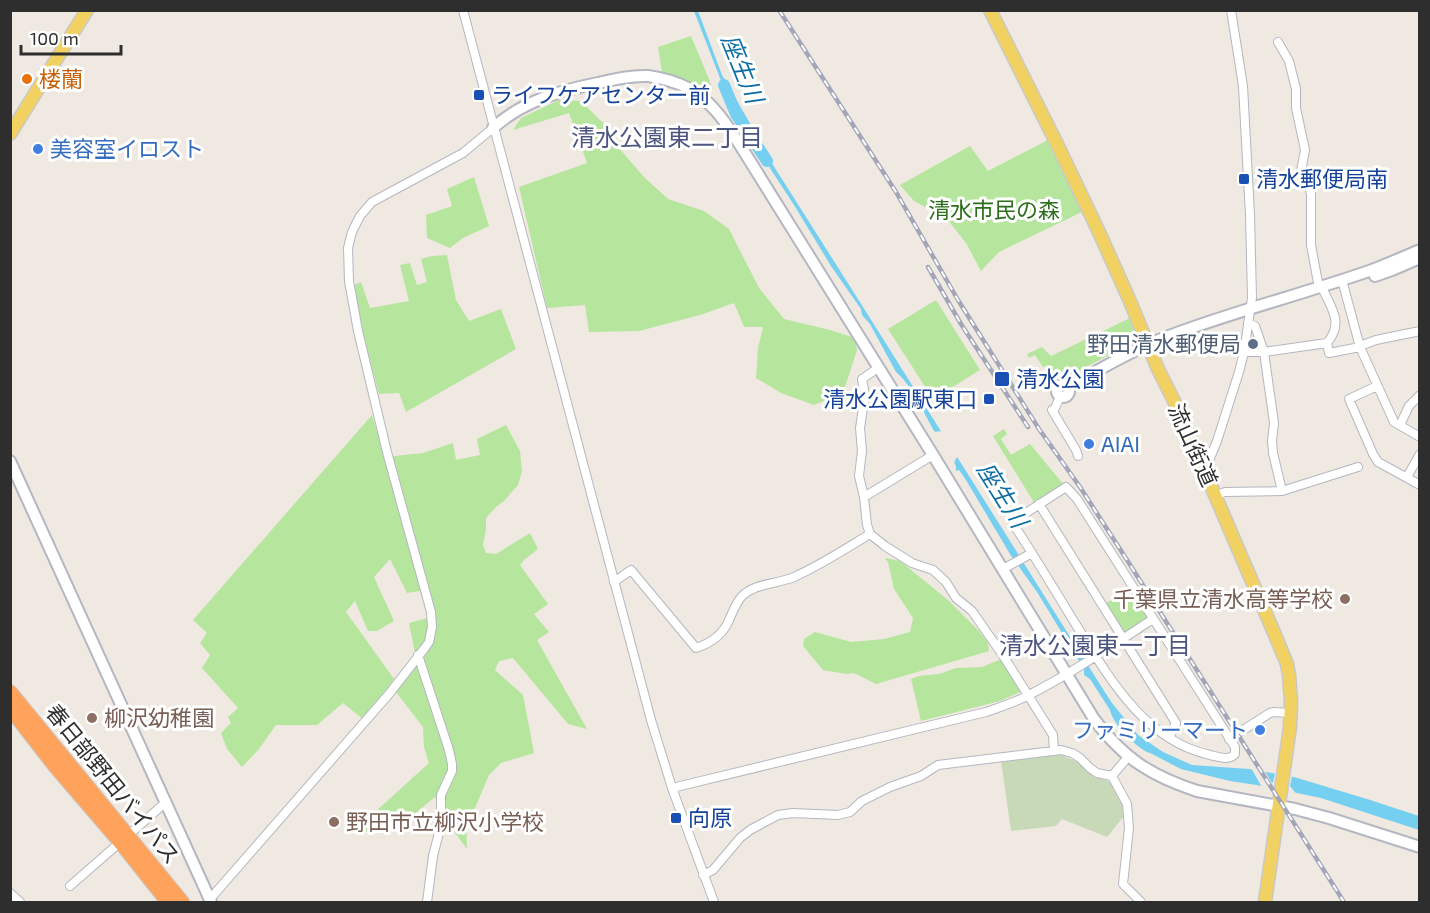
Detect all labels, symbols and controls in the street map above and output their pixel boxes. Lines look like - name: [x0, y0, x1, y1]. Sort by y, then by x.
- scale bar: [21, 18, 122, 56]
- text: 100 m: [30, 27, 79, 49]
- water label: 座生川: [716, 30, 771, 110]
- place label: 楼蘭: [39, 65, 83, 91]
- marker: 楼蘭: [20, 72, 34, 86]
- place label: ライフケアセンター前: [491, 81, 711, 107]
- marker: ライフケアセンター前: [472, 88, 486, 102]
- district label: 清水公園東二丁目: [571, 122, 763, 151]
- place label: 美容室イロスト: [50, 135, 204, 161]
- marker: 美容室イロスト: [31, 142, 45, 156]
- place label: 清水郵便局南: [1256, 165, 1388, 191]
- marker: 清水郵便局南: [1237, 172, 1251, 186]
- park label: 清水市民の森: [928, 196, 1060, 222]
- place label: 野田清水郵便局: [1087, 330, 1241, 356]
- marker: 野田清水郵便局: [1246, 337, 1260, 351]
- place label: 清水公園: [1016, 365, 1104, 391]
- marker: 清水公園: [993, 370, 1011, 388]
- place label: 清水公園駅東口: [823, 385, 977, 411]
- marker: 清水公園駅東口: [982, 392, 996, 406]
- street label: 流山街道: [1164, 399, 1224, 490]
- place label: AIAI: [1101, 430, 1140, 456]
- marker: AIAI: [1082, 437, 1096, 451]
- water label: 座生川: [972, 456, 1036, 535]
- place label: 千葉県立清水高等学校: [1113, 585, 1333, 611]
- marker: 千葉県立清水高等学校: [1338, 592, 1352, 606]
- district label: 清水公園東一丁目: [999, 630, 1191, 659]
- street label: 春日部野田バイパス: [42, 698, 186, 868]
- place label: 柳沢幼稚園: [104, 704, 214, 730]
- marker: 柳沢幼稚園: [85, 711, 99, 725]
- place label: ファミリーマート: [1072, 716, 1248, 742]
- marker: ファミリーマート: [1253, 723, 1267, 737]
- place label: 向原: [688, 804, 732, 830]
- place label: 野田市立柳沢小学校: [346, 808, 544, 834]
- marker: 向原: [669, 811, 683, 825]
- marker: 野田市立柳沢小学校: [327, 815, 341, 829]

